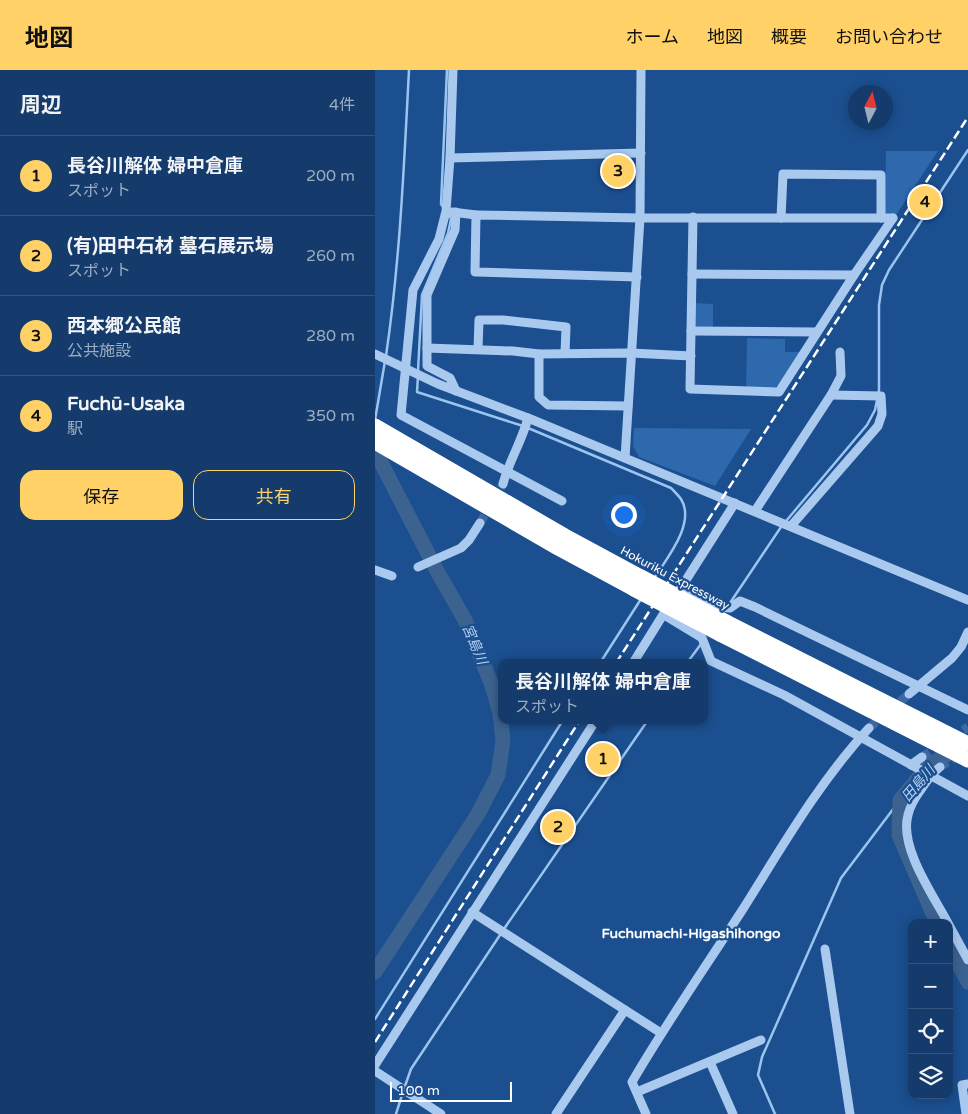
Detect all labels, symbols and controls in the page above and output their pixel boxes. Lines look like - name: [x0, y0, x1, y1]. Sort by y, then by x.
- text: 地図: [25, 24, 73, 53]
- text: ホーム: [626, 26, 679, 48]
- text: 地図: [707, 26, 743, 48]
- text: 概要: [771, 26, 807, 48]
- text: お問い合わせ: [835, 26, 943, 48]
- north arrow: [848, 85, 893, 130]
- text: 周辺: [20, 93, 62, 118]
- text: 4件: [329, 95, 355, 115]
- pin: 3: [602, 152, 634, 190]
- text: 長谷川解体 婦中倉庫: [67, 155, 243, 177]
- text: 1: [31, 166, 41, 186]
- text: 200 m: [306, 166, 355, 186]
- text: スポット: [67, 181, 131, 201]
- pin: 4: [909, 183, 941, 221]
- text: (有)田中石材 墓石展示場: [67, 235, 274, 257]
- text: 2: [31, 246, 41, 266]
- text: 260 m: [306, 246, 355, 266]
- text: スポット: [67, 261, 131, 281]
- text: 西本郷公民館: [67, 315, 181, 337]
- text: 3: [31, 326, 41, 346]
- text: 280 m: [306, 326, 355, 346]
- text: 公共施設: [67, 341, 131, 361]
- text: Fuchū-Usaka: [67, 393, 185, 415]
- text: 4: [31, 406, 41, 426]
- text: 350 m: [306, 406, 355, 426]
- text: 駅: [67, 419, 83, 439]
- button: 保存: [20, 470, 183, 520]
- button: 共有: [193, 470, 355, 520]
- your location: [611, 502, 637, 528]
- street label: Hokuriku Expressway: [618, 543, 732, 613]
- water label: 宮島川: [459, 622, 491, 669]
- popup: [498, 659, 708, 724]
- text: 長谷川解体 婦中倉庫: [515, 671, 691, 693]
- text: スポット: [515, 697, 579, 717]
- pin: 1: [587, 740, 619, 778]
- water label: 田島川: [898, 760, 940, 805]
- pin: 2: [542, 808, 574, 846]
- map controls: [908, 919, 953, 1099]
- button: +: [908, 919, 953, 964]
- district label: Fuchumachi-Higashihongo: [601, 925, 781, 942]
- button: −: [908, 964, 953, 1009]
- button: locate: [908, 1009, 953, 1054]
- button: layers: [908, 1054, 953, 1099]
- scale bar: [390, 1079, 513, 1102]
- text: 100 m: [397, 1082, 440, 1099]

